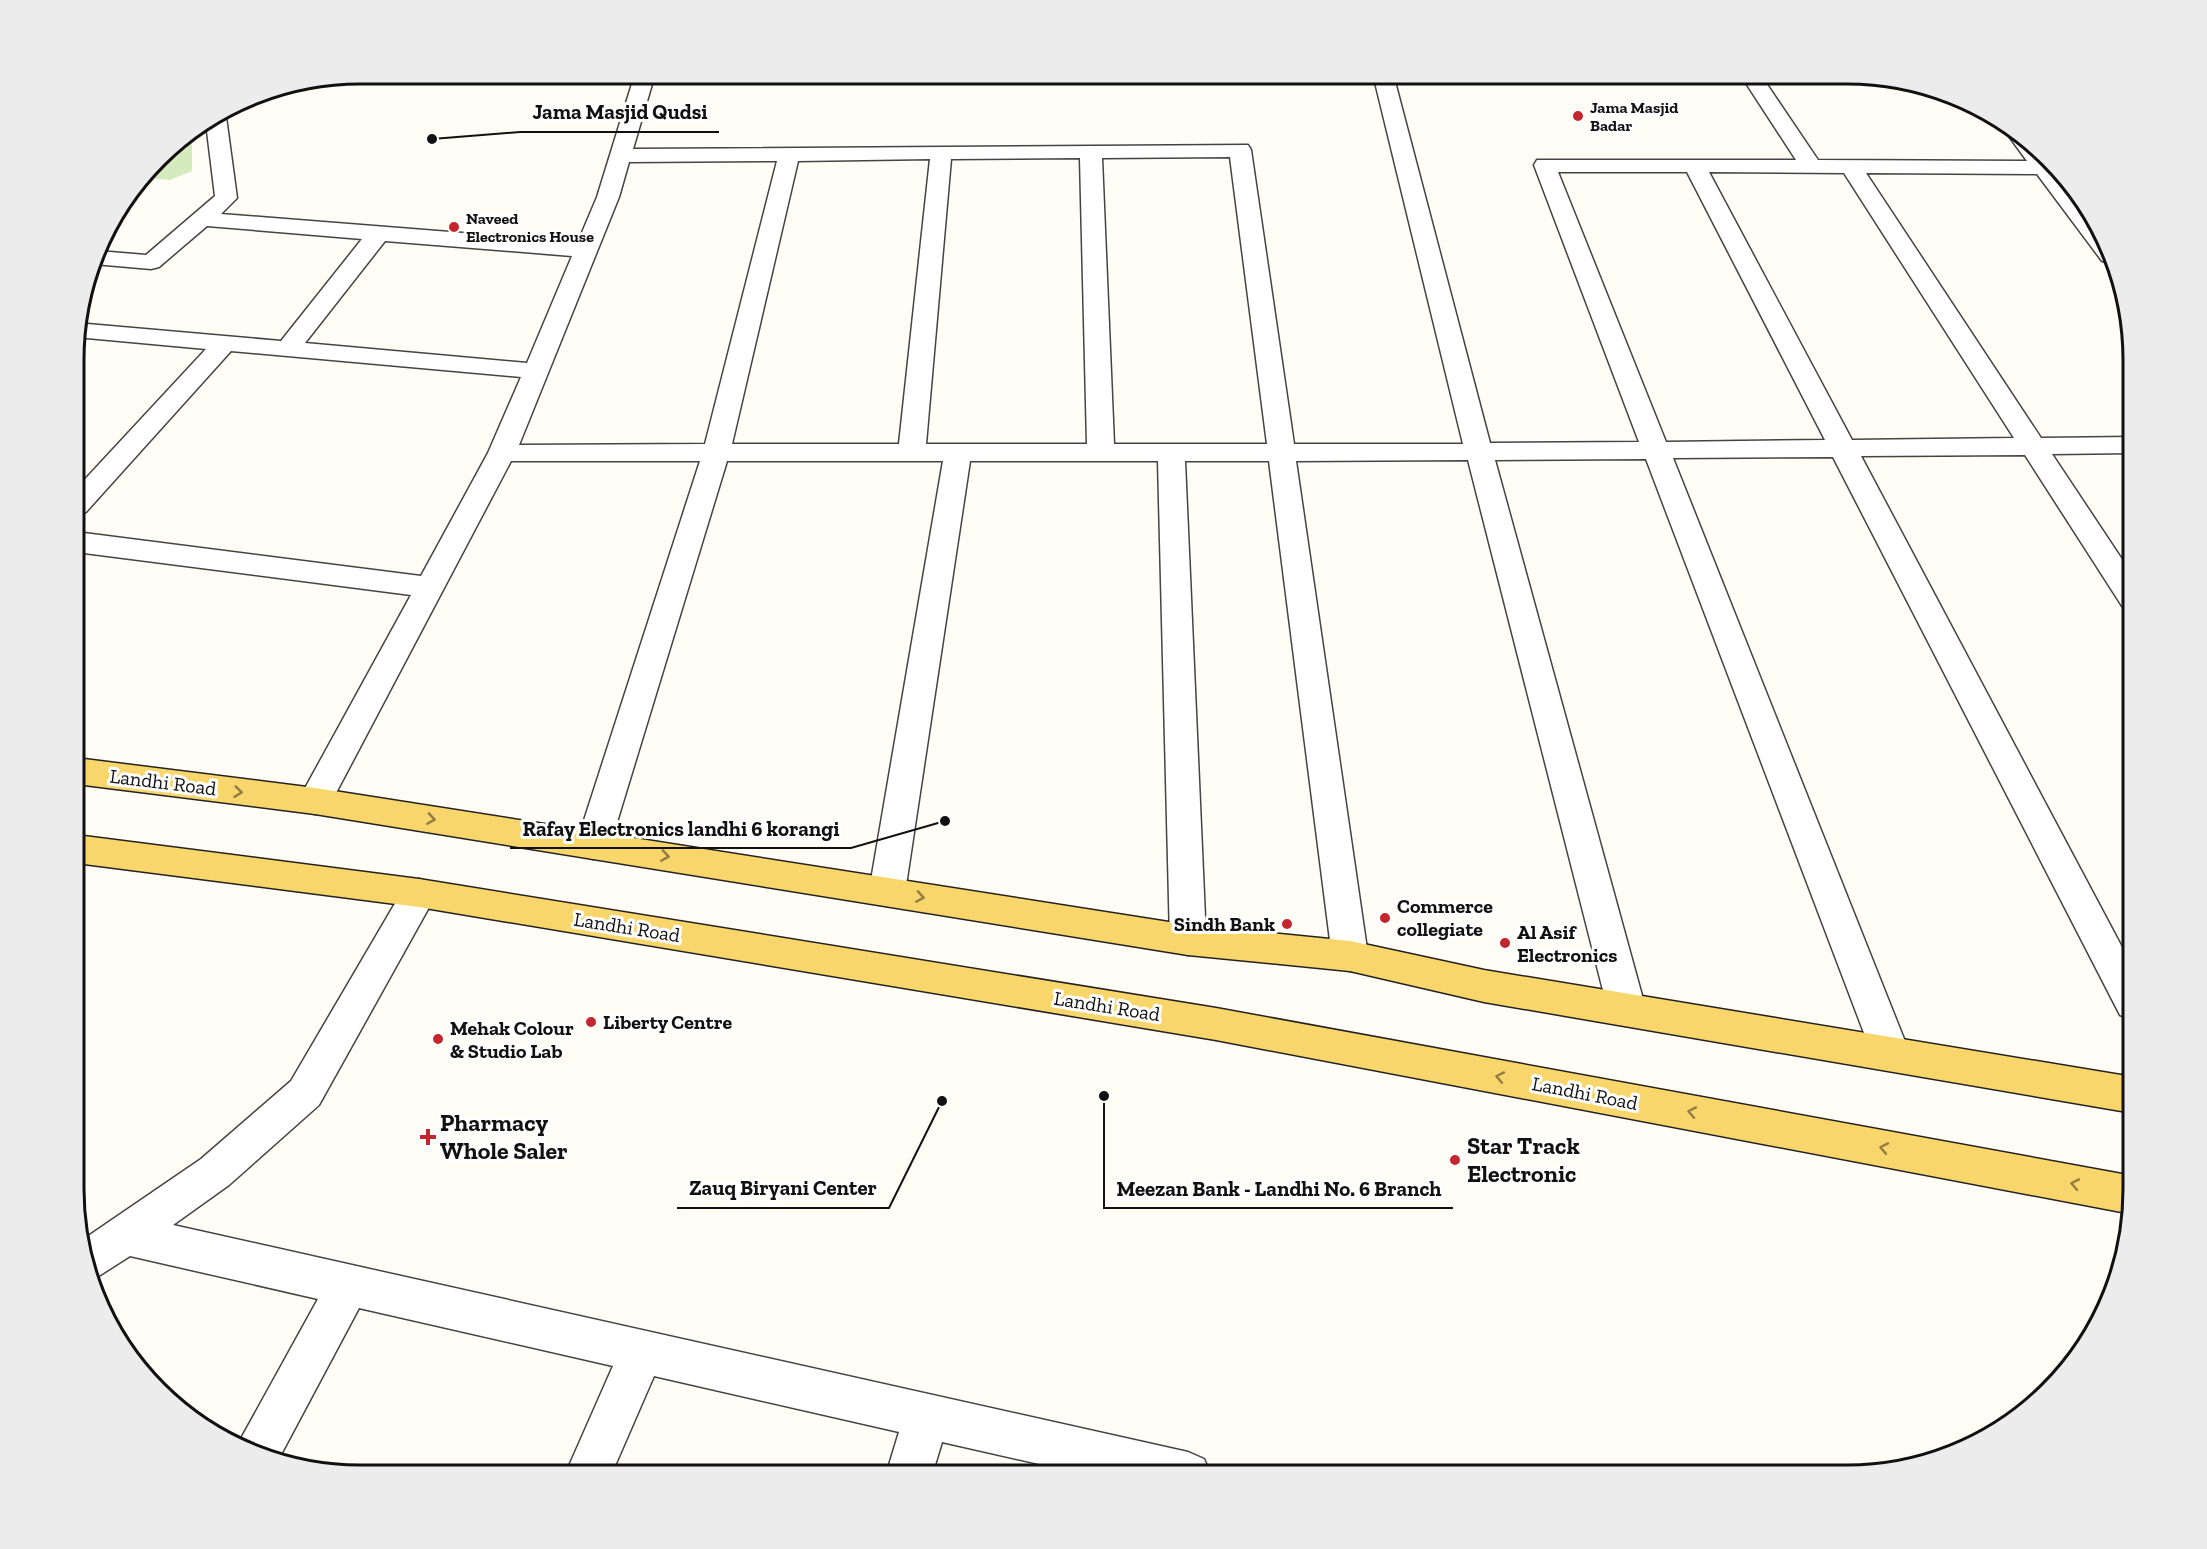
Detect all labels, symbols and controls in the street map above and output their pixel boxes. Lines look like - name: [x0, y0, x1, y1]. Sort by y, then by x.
- callout: Jama Masjid Qudsi: [520, 93, 719, 132]
- place label: Jama Masjid Badar: [1590, 98, 1678, 135]
- text: Jama Masjid Qudsi: [532, 99, 708, 124]
- marker: Jama Masjid Badar: [1571, 109, 1585, 123]
- place label: Naveed Electronics House: [466, 209, 594, 246]
- marker: Naveed Electronics House: [447, 220, 461, 234]
- street label: Landhi Road: [108, 764, 218, 800]
- one-way arrow: [234, 785, 243, 797]
- callout: Rafay Electronics landhi 6 korangi: [510, 809, 851, 848]
- one-way arrow: [426, 813, 436, 825]
- text: Rafay Electronics landhi 6 korangi: [523, 816, 839, 841]
- one-way arrow: [661, 850, 670, 862]
- one-way arrow: [915, 891, 925, 903]
- place label: Commerce collegiate: [1397, 894, 1493, 941]
- street label: Landhi Road: [572, 907, 682, 947]
- marker: Commerce collegiate: [1378, 911, 1392, 925]
- place label: Sindh Bank: [1174, 912, 1275, 936]
- marker: Sindh Bank: [1280, 917, 1294, 931]
- place label: Al Asif Electronics: [1517, 920, 1617, 967]
- marker: Al Asif Electronics: [1498, 936, 1512, 950]
- street label: Landhi Road: [1052, 986, 1162, 1026]
- place label: Liberty Centre: [603, 1010, 732, 1034]
- marker: Liberty Centre: [584, 1015, 598, 1029]
- place label: Mehak Colour & Studio Lab: [450, 1016, 574, 1063]
- marker: Mehak Colour & Studio Lab: [431, 1032, 445, 1046]
- one-way arrow: [1496, 1071, 1506, 1084]
- street label: Landhi Road: [1530, 1071, 1640, 1115]
- one-way arrow: [1687, 1107, 1697, 1119]
- place label: Pharmacy Whole Saler: [440, 1108, 568, 1165]
- marker: Pharmacy Whole Saler: [421, 1130, 435, 1144]
- place label: Star Track Electronic: [1467, 1131, 1580, 1188]
- one-way arrow: [1879, 1142, 1889, 1155]
- marker: Star Track Electronic: [1448, 1153, 1462, 1167]
- callout: Zauq Biryani Center: [677, 1169, 889, 1208]
- callout: Meezan Bank - Landhi No. 6 Branch: [1104, 1169, 1453, 1208]
- text: Zauq Biryani Center: [689, 1175, 877, 1200]
- text: Meezan Bank - Landhi No. 6 Branch: [1116, 1176, 1442, 1201]
- one-way arrow: [2071, 1178, 2081, 1191]

